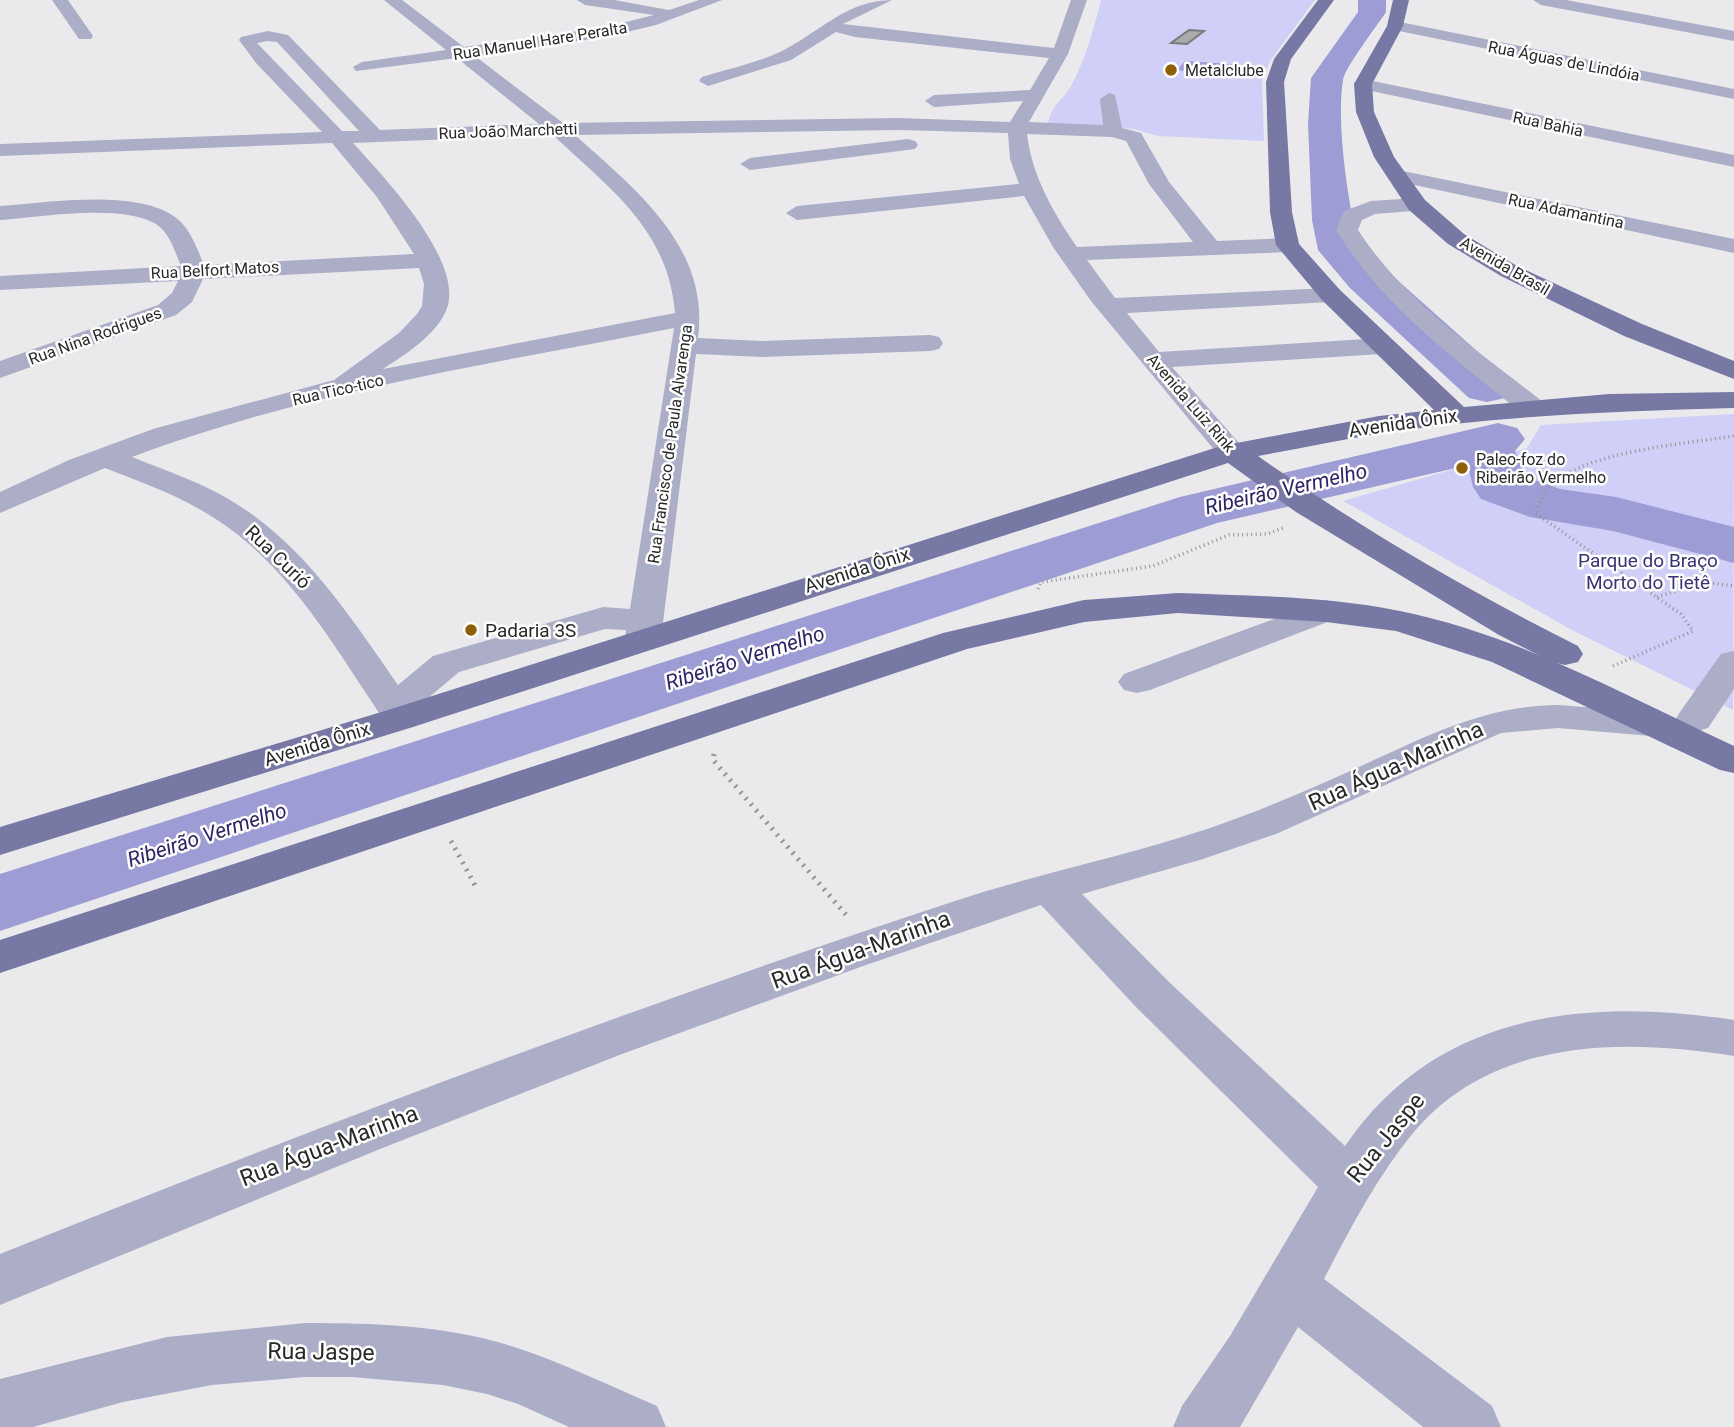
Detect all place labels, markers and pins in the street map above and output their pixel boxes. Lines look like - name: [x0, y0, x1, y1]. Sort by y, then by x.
- place label: Metalclube: [1185, 61, 1264, 80]
- marker: Metalclube: [1163, 62, 1179, 78]
- place label: Paleo-foz do Ribeirão Vermelho: [1476, 450, 1606, 487]
- marker: Paleo-foz do Ribeirão Vermelho: [1454, 460, 1470, 476]
- place label: Padaria 3S: [485, 619, 576, 642]
- marker: Padaria 3S: [463, 622, 479, 638]

